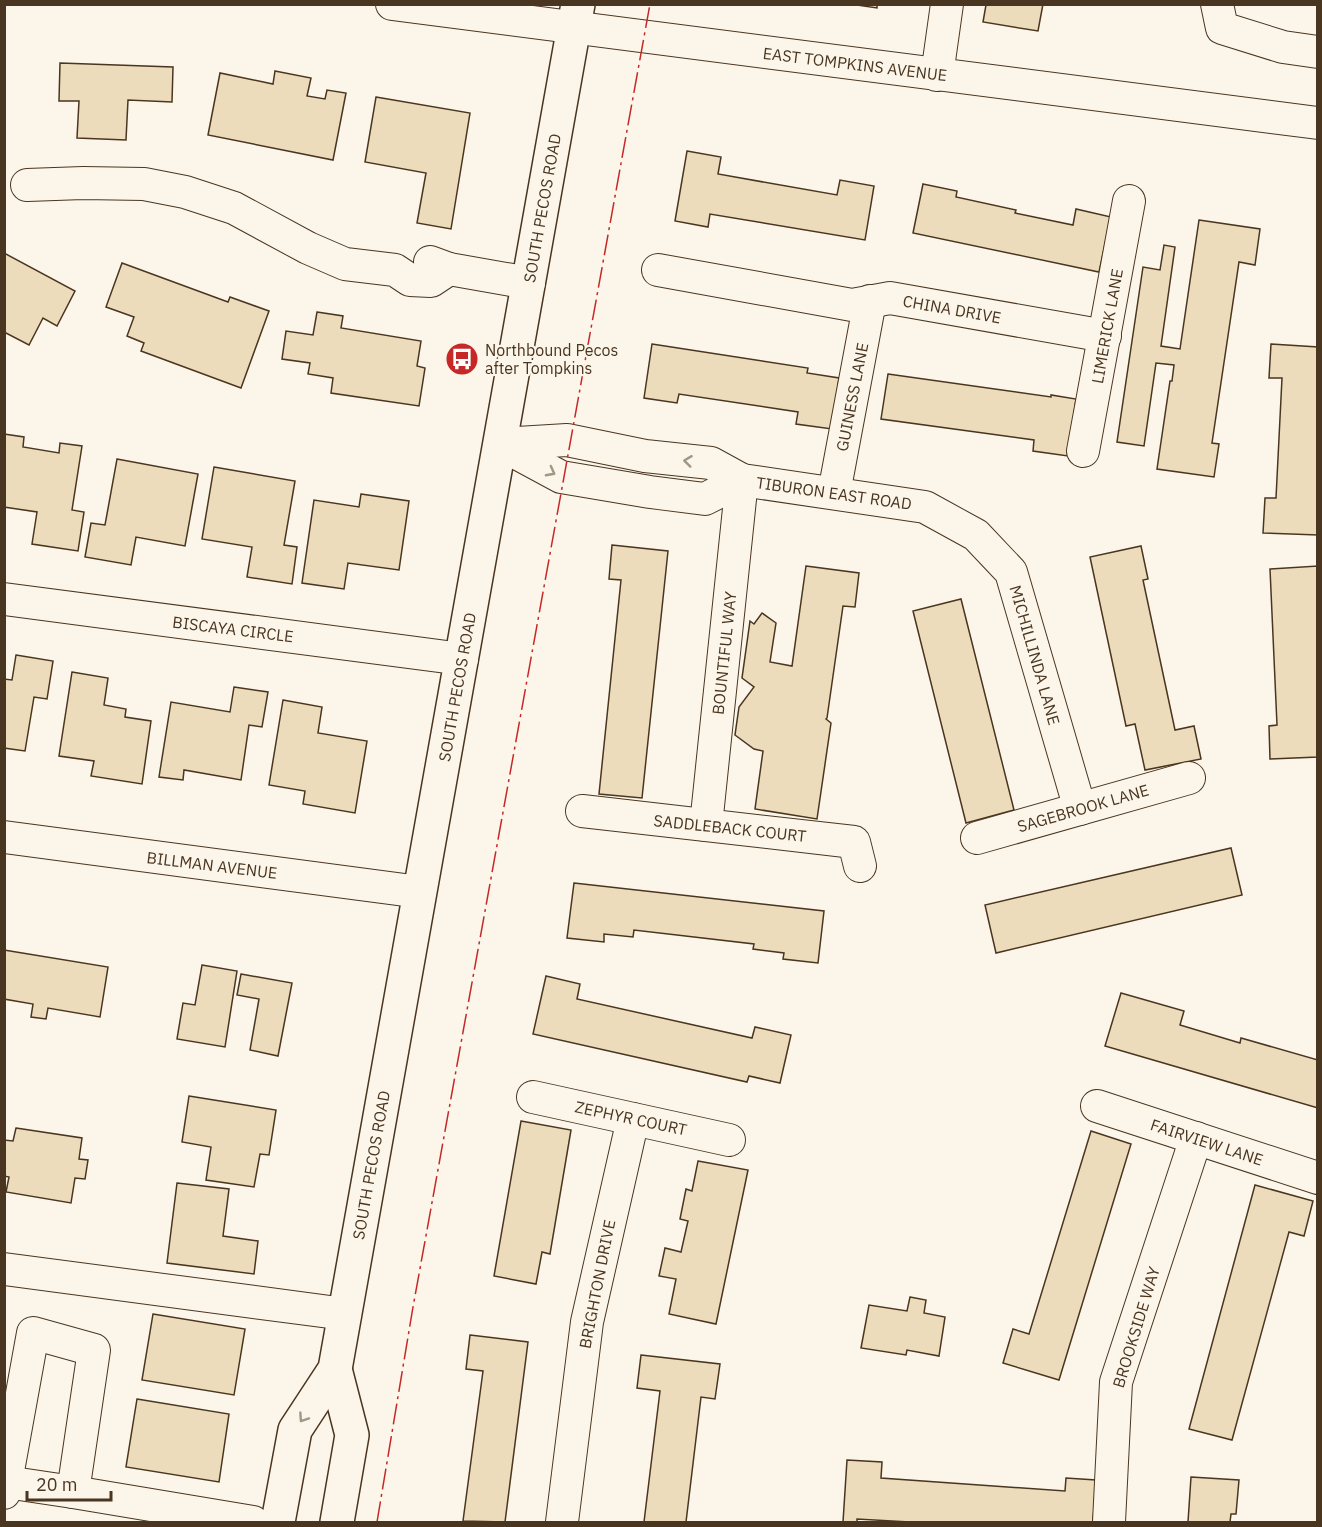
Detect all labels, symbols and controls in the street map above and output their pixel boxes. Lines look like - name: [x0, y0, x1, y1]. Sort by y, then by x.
- street label: EAST TOMPKINS AVENUE: [762, 43, 948, 85]
- street label: SOUTH PECOS ROAD: [519, 132, 565, 284]
- street label: LIMERICK LANE: [1087, 267, 1127, 385]
- street label: CHINA DRIVE: [901, 291, 1003, 327]
- place label: Northbound Pecos after Tompkins: [485, 340, 618, 378]
- bus stop icon: Northbound Pecos after Tompkins: [444, 341, 480, 377]
- street label: GUINESS LANE: [832, 341, 872, 453]
- one-way arrow: [684, 455, 693, 467]
- one-way arrow: [545, 465, 556, 476]
- street label: TIBURON EAST ROAD: [755, 472, 913, 514]
- street label: MICHILLINDA LANE: [1005, 583, 1065, 727]
- street label: BOUNTIFUL WAY: [708, 590, 740, 716]
- street label: SOUTH PECOS ROAD: [434, 611, 480, 763]
- street label: BISCAYA CIRCLE: [171, 612, 295, 646]
- street label: SAGEBROOK LANE: [1015, 780, 1151, 836]
- street label: SADDLEBACK COURT: [653, 810, 807, 846]
- street label: BILLMAN AVENUE: [146, 847, 278, 883]
- street label: SOUTH PECOS ROAD: [348, 1089, 394, 1241]
- street label: ZEPHYR COURT: [573, 1096, 689, 1140]
- street label: FAIRVIEW LANE: [1148, 1114, 1266, 1170]
- street label: BRIGHTON DRIVE: [575, 1218, 619, 1350]
- street label: BROOKSIDE WAY: [1108, 1263, 1164, 1390]
- one-way arrow: [299, 1411, 310, 1422]
- scale bar: [27, 1464, 111, 1502]
- text: 20 m: [36, 1473, 78, 1496]

